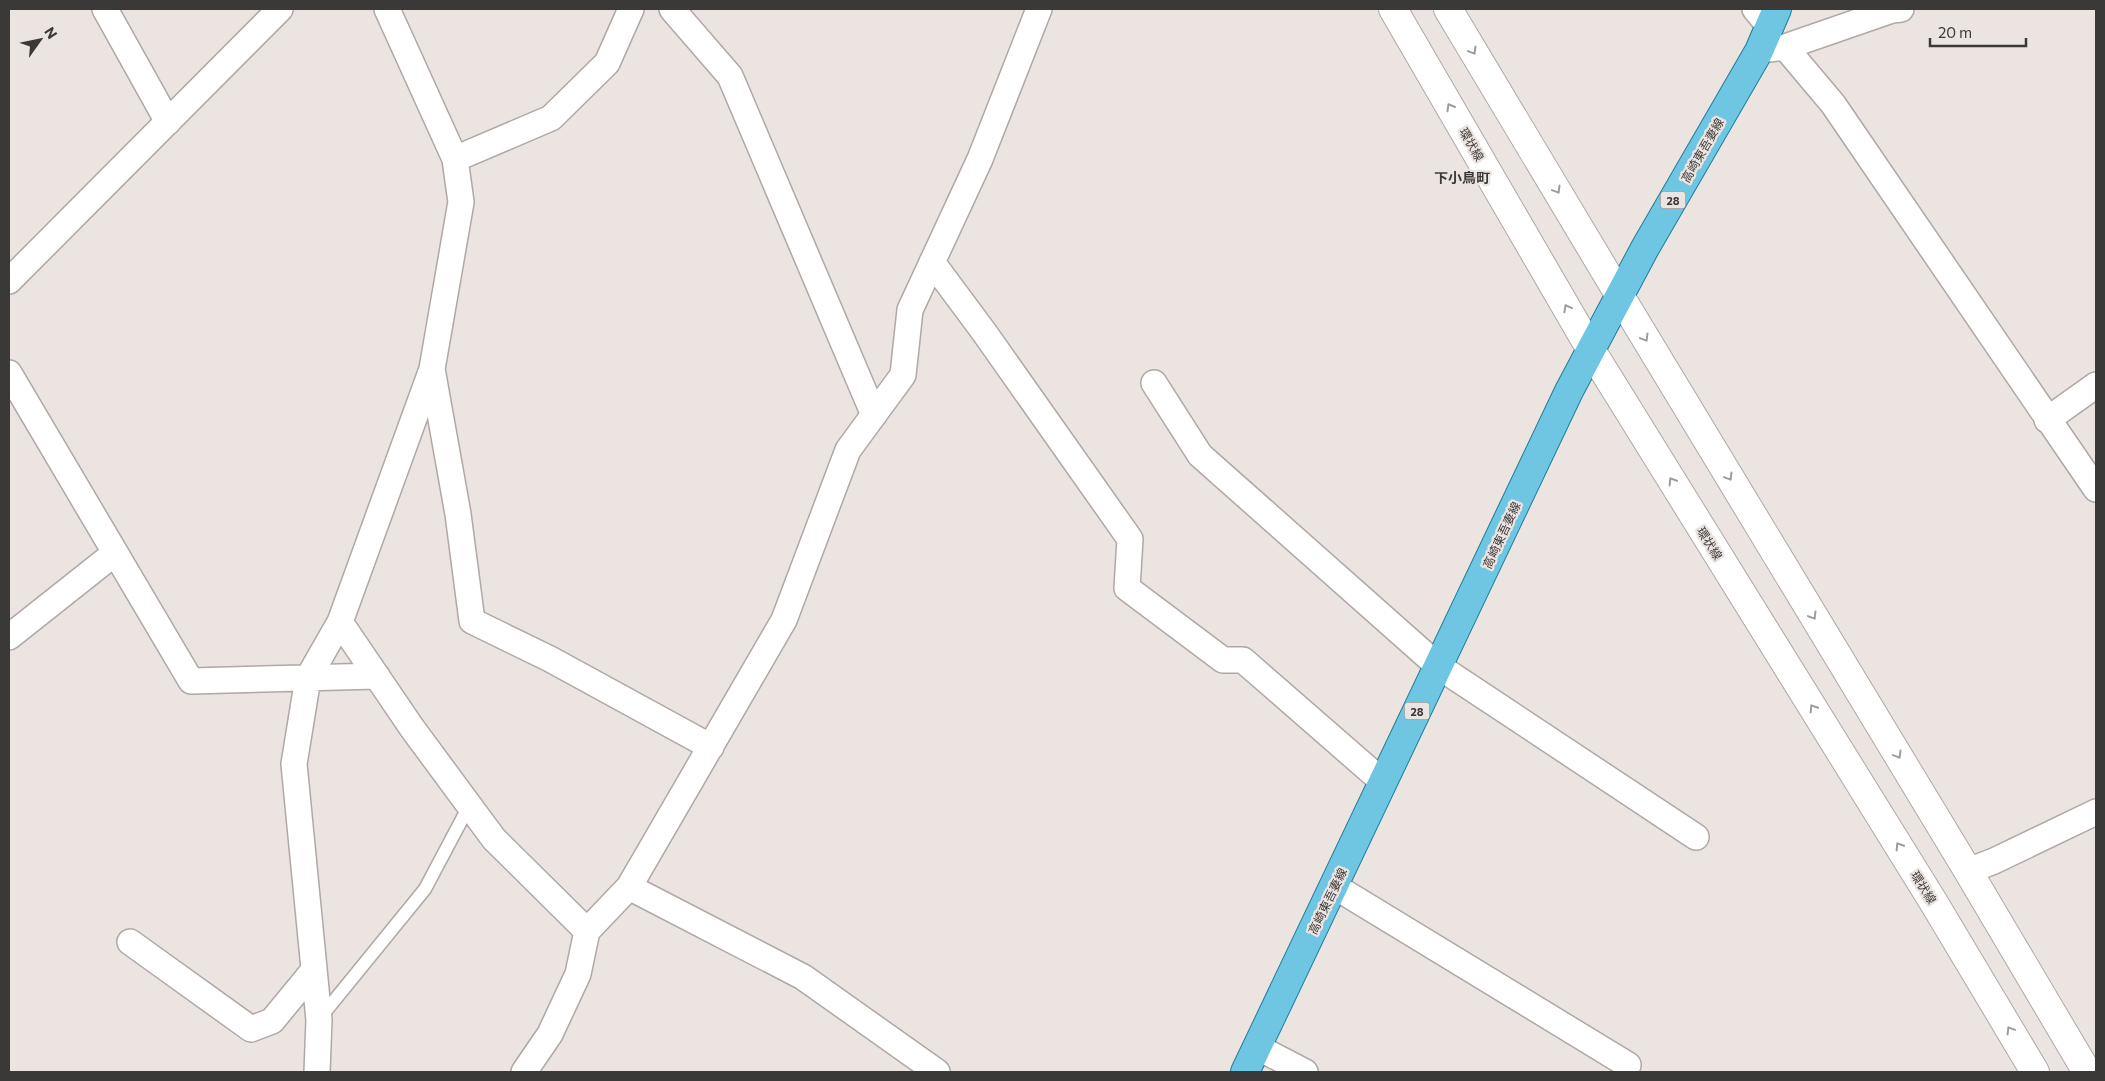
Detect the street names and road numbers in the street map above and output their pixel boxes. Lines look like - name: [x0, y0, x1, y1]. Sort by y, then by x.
- street label: 高崎東吾妻線: [1678, 115, 1726, 185]
- street label: 環状線: [1457, 125, 1487, 163]
- road number: 28: [1660, 192, 1686, 208]
- street label: 高崎東吾妻線: [1479, 499, 1523, 571]
- street label: 環状線: [1695, 524, 1725, 562]
- road number: 28: [1404, 702, 1430, 719]
- street label: 高崎東吾妻線: [1305, 866, 1349, 936]
- street label: 環状線: [1909, 868, 1939, 906]

